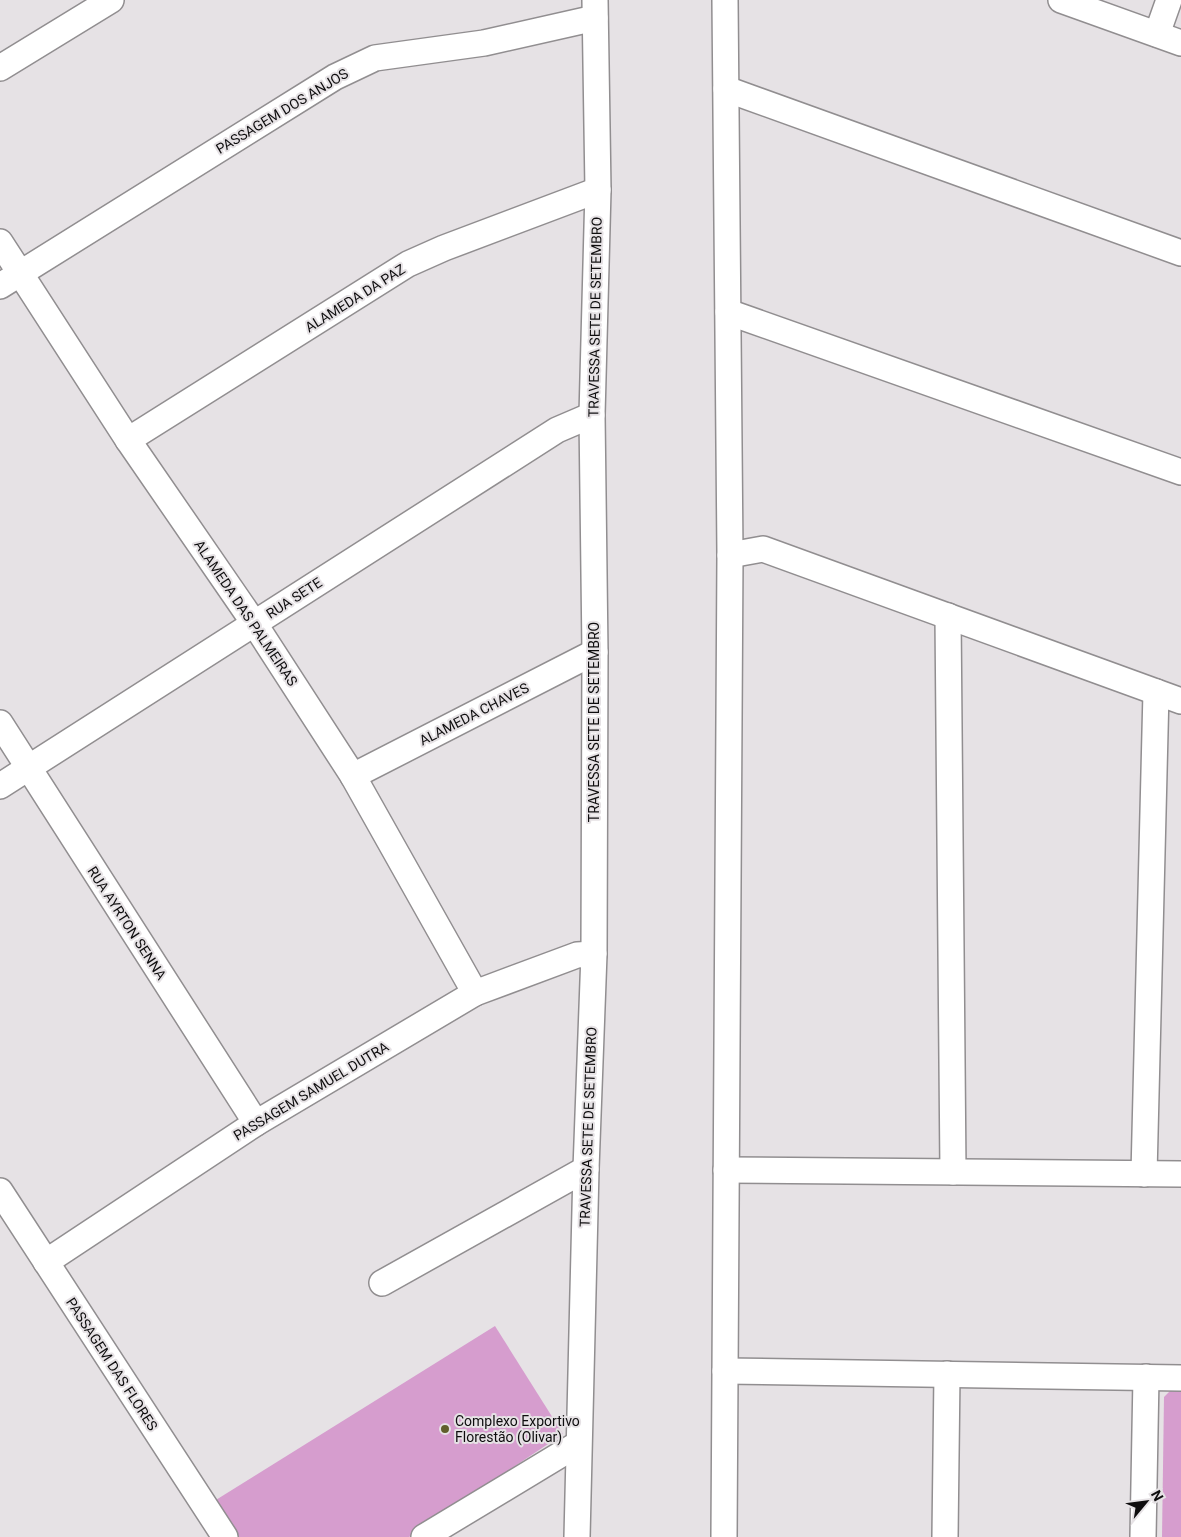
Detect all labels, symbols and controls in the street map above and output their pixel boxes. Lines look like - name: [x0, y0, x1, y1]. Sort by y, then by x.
- street label: PASSAGEM DOS ANJOS: [213, 65, 351, 157]
- street label: TRAVESSA SETE DE SETEMBRO: [585, 217, 605, 417]
- street label: ALAMEDA DA PAZ: [302, 261, 408, 335]
- street label: ALAMEDA DAS PALMEIRAS: [191, 537, 301, 689]
- street label: RUA SETE: [263, 574, 325, 622]
- street label: TRAVESSA SETE DE SETEMBRO: [586, 622, 602, 822]
- street label: ALAMEDA CHAVES: [417, 679, 531, 749]
- street label: RUA AYRTON SENNA: [84, 863, 170, 983]
- street label: TRAVESSA SETE DE SETEMBRO: [577, 1027, 599, 1227]
- street label: PASSAGEM SAMUEL DUTRA: [231, 1038, 391, 1144]
- street label: PASSAGEM DAS FLORES: [63, 1295, 161, 1433]
- place label: Complexo Exportivo Florestão (Olivar): [455, 1413, 580, 1446]
- marker: Complexo Exportivo Florestão (Olivar): [439, 1423, 451, 1435]
- north arrow: [1121, 1477, 1171, 1527]
- text: N: [1148, 1487, 1167, 1504]

